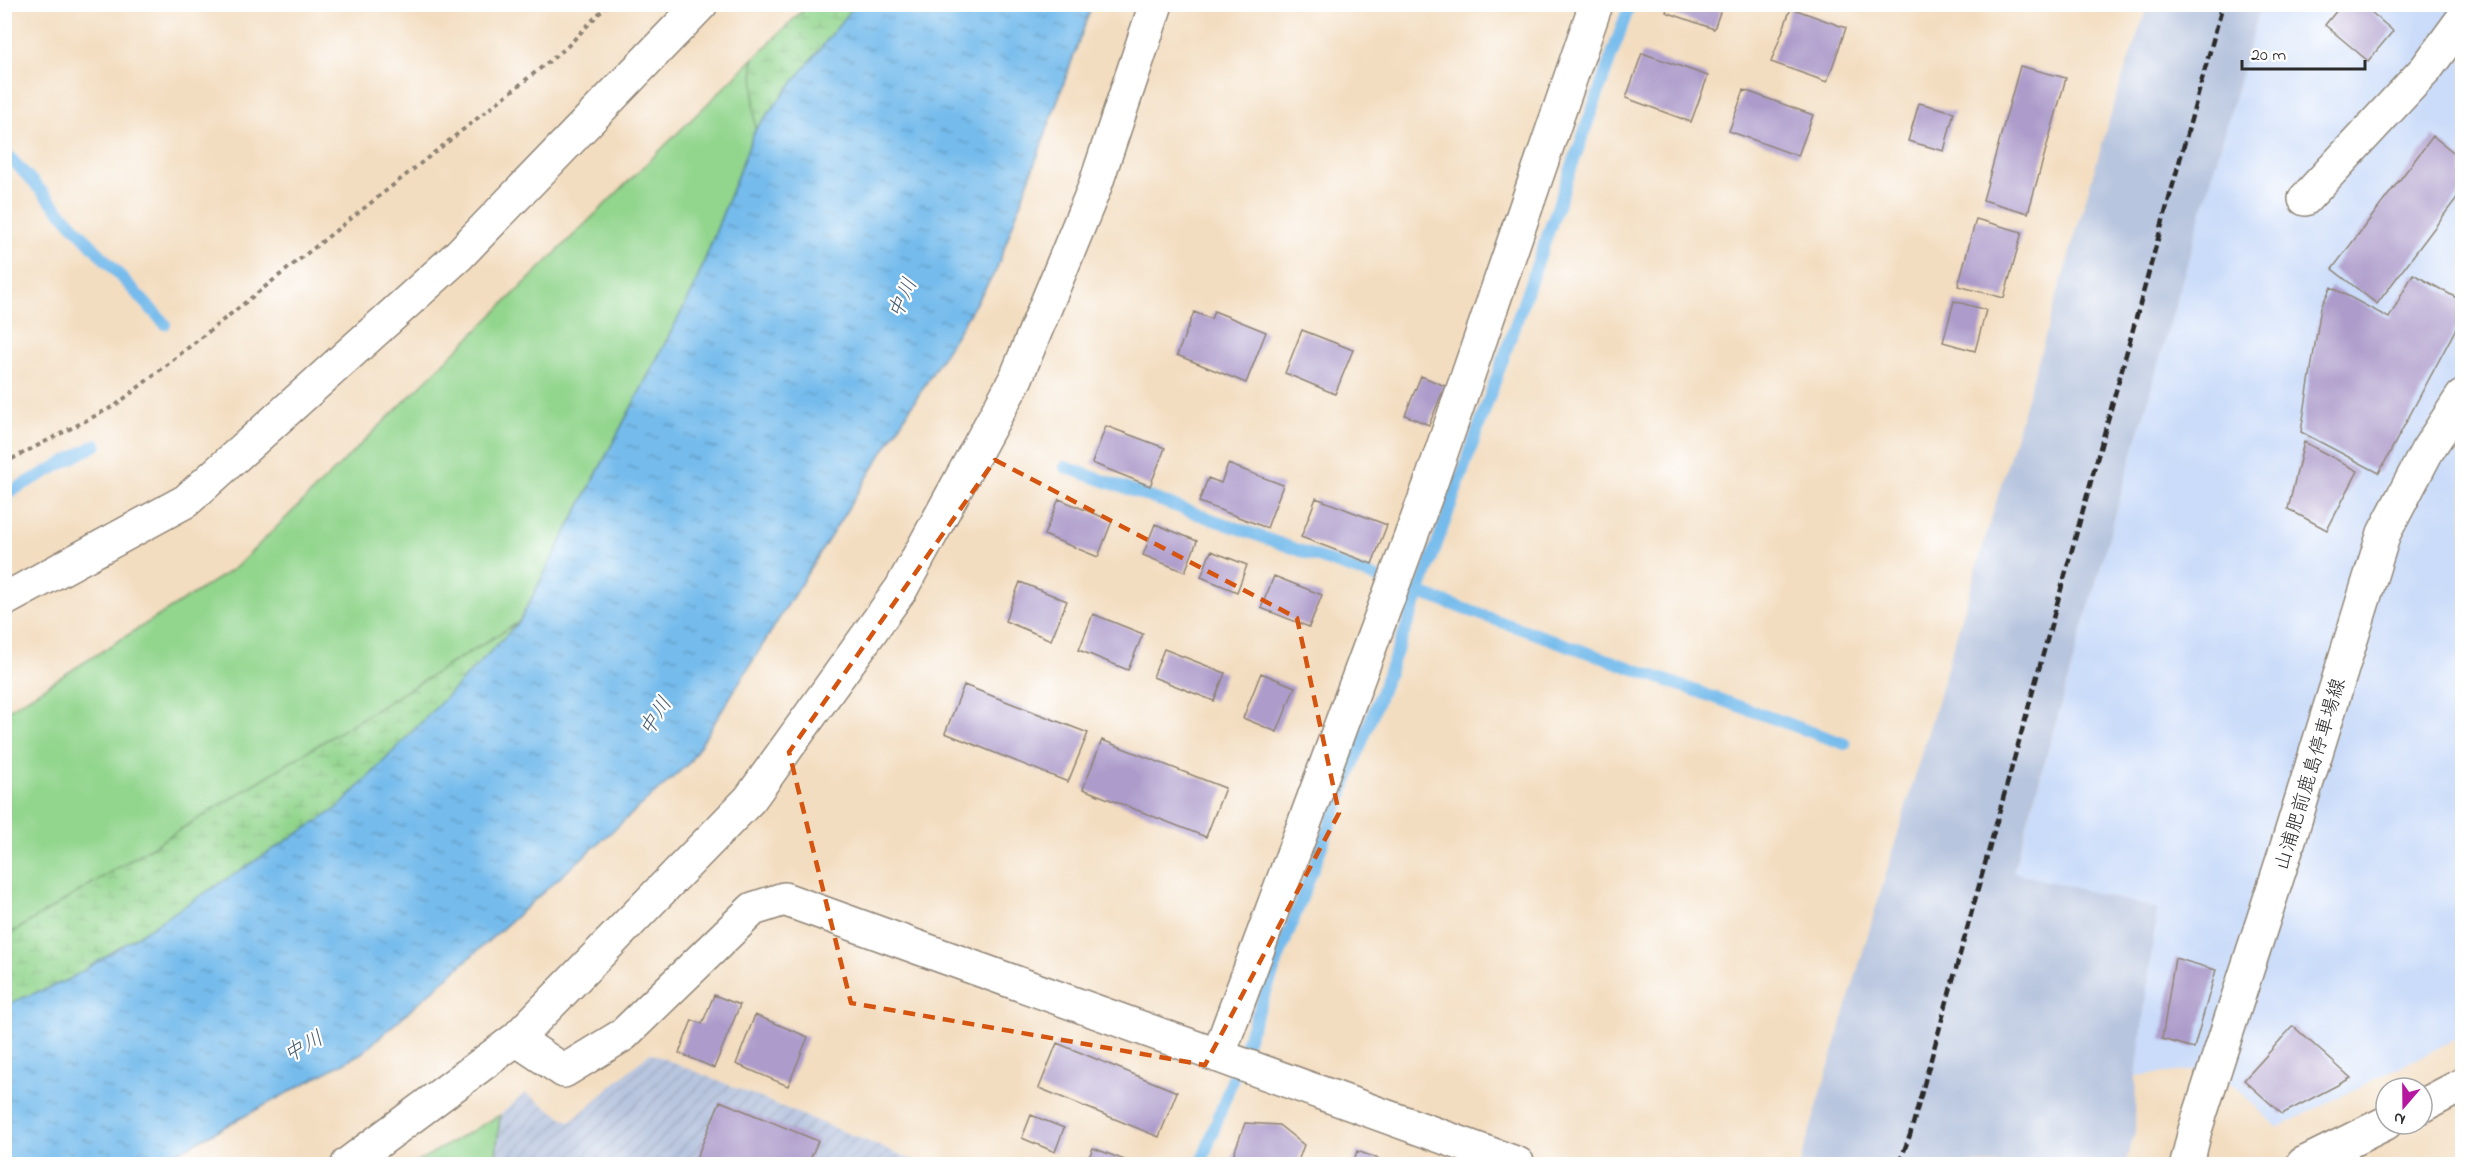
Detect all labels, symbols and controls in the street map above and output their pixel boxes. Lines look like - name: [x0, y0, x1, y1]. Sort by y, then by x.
- scale bar: [2242, 33, 2365, 71]
- text: 20 m: [2251, 43, 2286, 69]
- water label: 中川: [882, 274, 926, 324]
- street label: 山浦肥前鹿島停車場線: [2268, 675, 2354, 875]
- water label: 中川: [633, 691, 681, 743]
- water label: 中川: [278, 1024, 330, 1071]
- north arrow: [2374, 1076, 2434, 1136]
- text: N: [2390, 1105, 2409, 1131]

